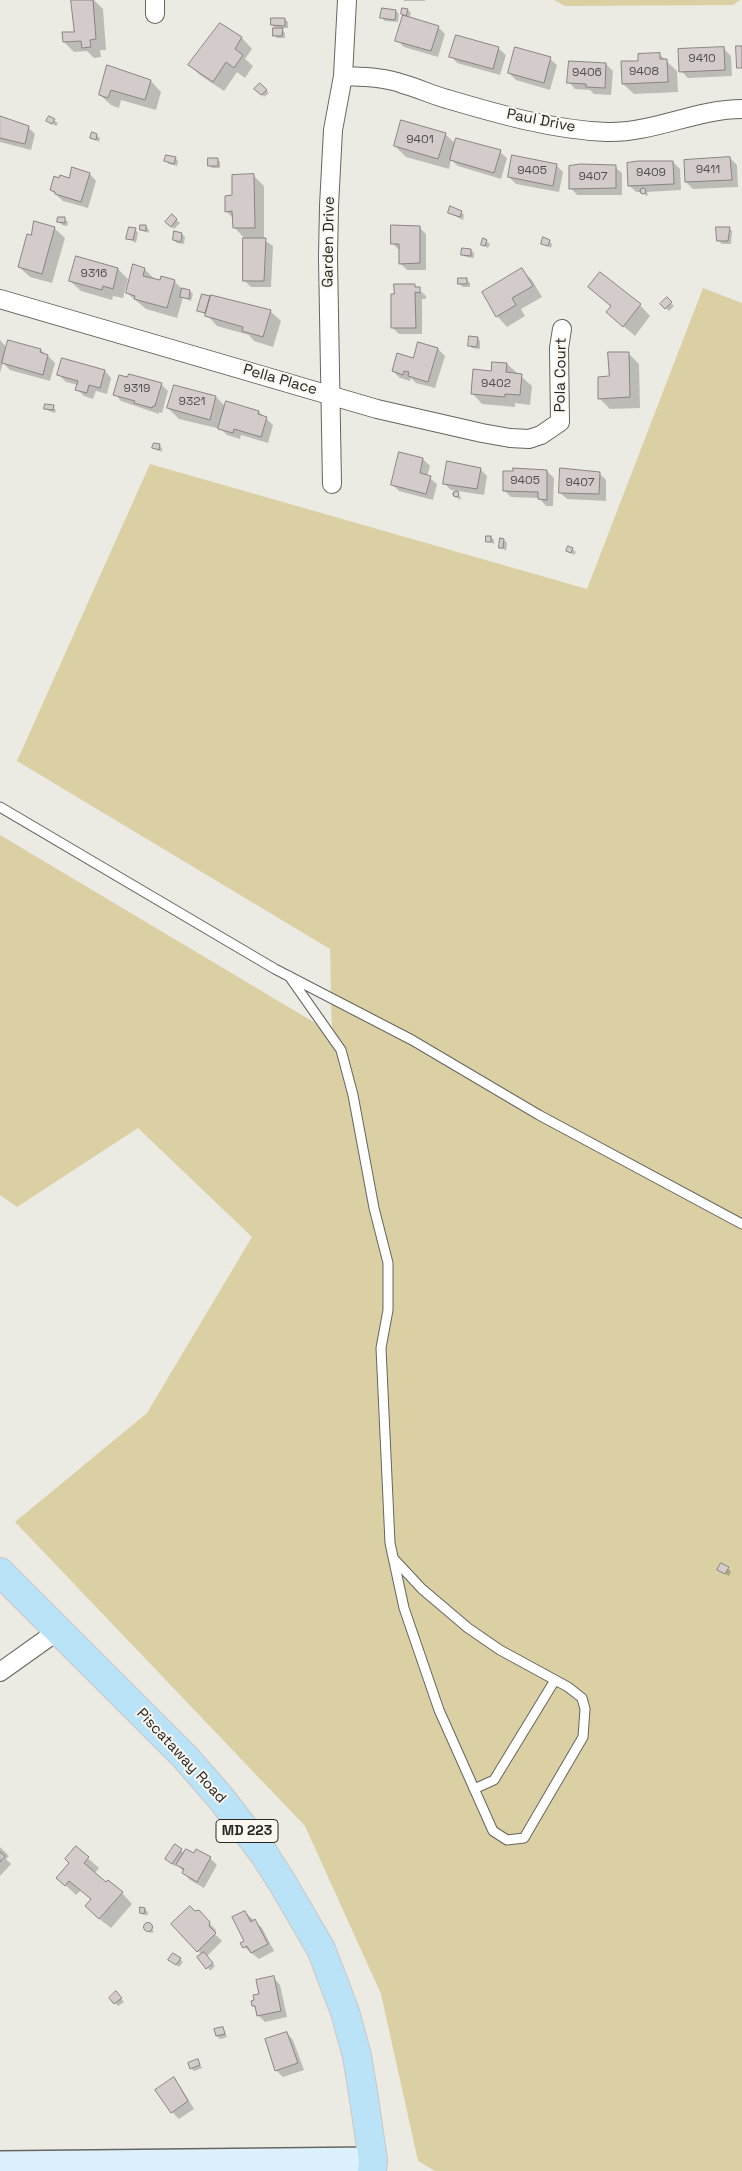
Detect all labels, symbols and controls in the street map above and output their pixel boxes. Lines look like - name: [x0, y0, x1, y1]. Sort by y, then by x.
- house number: 9410: [688, 52, 716, 66]
- house number: 9408: [629, 65, 659, 79]
- house number: 9406: [572, 66, 602, 80]
- street label: Paul Drive: [505, 105, 577, 137]
- house number: 9401: [406, 133, 434, 147]
- house number: 9411: [696, 163, 720, 177]
- house number: 9405: [517, 164, 547, 178]
- house number: 9409: [636, 166, 666, 180]
- house number: 9407: [578, 170, 608, 184]
- street label: Garden Drive: [319, 196, 339, 288]
- house number: 9316: [81, 267, 107, 281]
- street label: Pola Court: [551, 337, 571, 413]
- street label: Pella Place: [241, 361, 319, 399]
- house number: 9402: [481, 377, 511, 391]
- house number: 9319: [124, 382, 150, 396]
- house number: 9321: [179, 395, 205, 409]
- house number: 9405: [510, 474, 540, 488]
- house number: 9407: [565, 476, 595, 490]
- street label: Piscataway Road: [132, 1705, 230, 1807]
- road number: MD 223: [216, 1820, 278, 1842]

